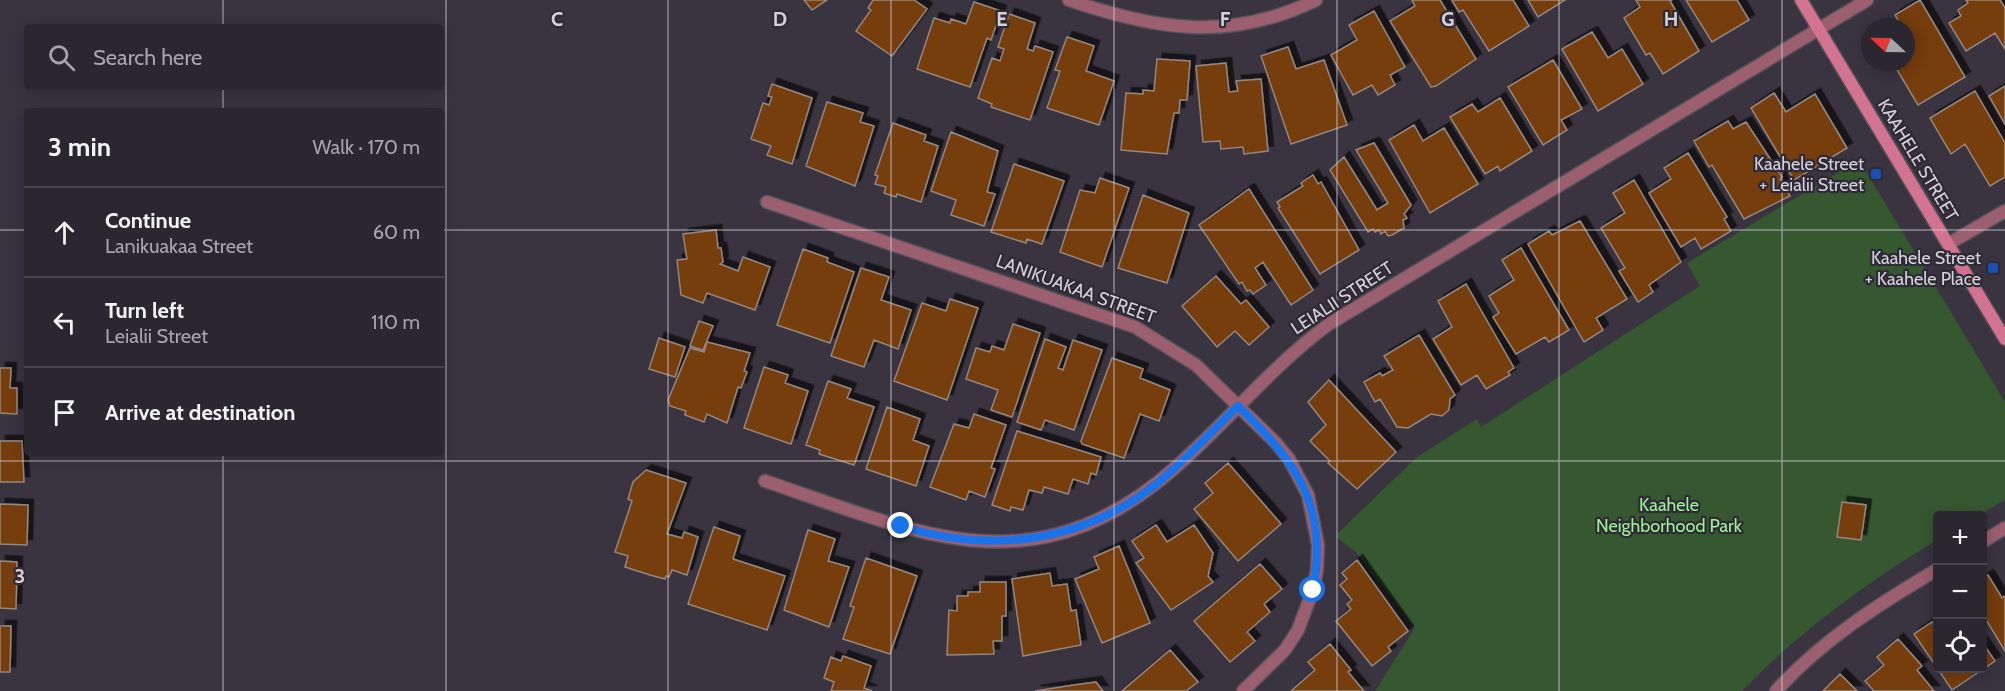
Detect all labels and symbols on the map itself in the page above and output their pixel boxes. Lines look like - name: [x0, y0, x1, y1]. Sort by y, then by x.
- text: C: [551, 7, 563, 31]
- text: D: [773, 7, 787, 31]
- text: E: [996, 7, 1008, 31]
- text: F: [1220, 7, 1231, 31]
- text: G: [1441, 7, 1455, 31]
- text: H: [1664, 7, 1678, 31]
- north arrow: [1861, 18, 1915, 72]
- street label: KAAHELE STREET: [1873, 95, 1963, 225]
- place label: Kaahele Street + Leialii Street: [1754, 153, 1864, 196]
- marker: Kaahele Street + Leialii Street: [1869, 167, 1883, 181]
- place label: Kaahele Street + Kaahele Place: [1865, 247, 1981, 290]
- street label: LANIKUAKAA STREET: [993, 250, 1159, 328]
- street label: LEIALII STREET: [1287, 257, 1398, 339]
- marker: Kaahele Street + Kaahele Place: [1986, 261, 2000, 275]
- park label: Kaahele Neighborhood Park: [1596, 494, 1743, 537]
- route end: [887, 512, 913, 538]
- text: 3: [15, 564, 25, 588]
- route start: [1299, 576, 1325, 602]

